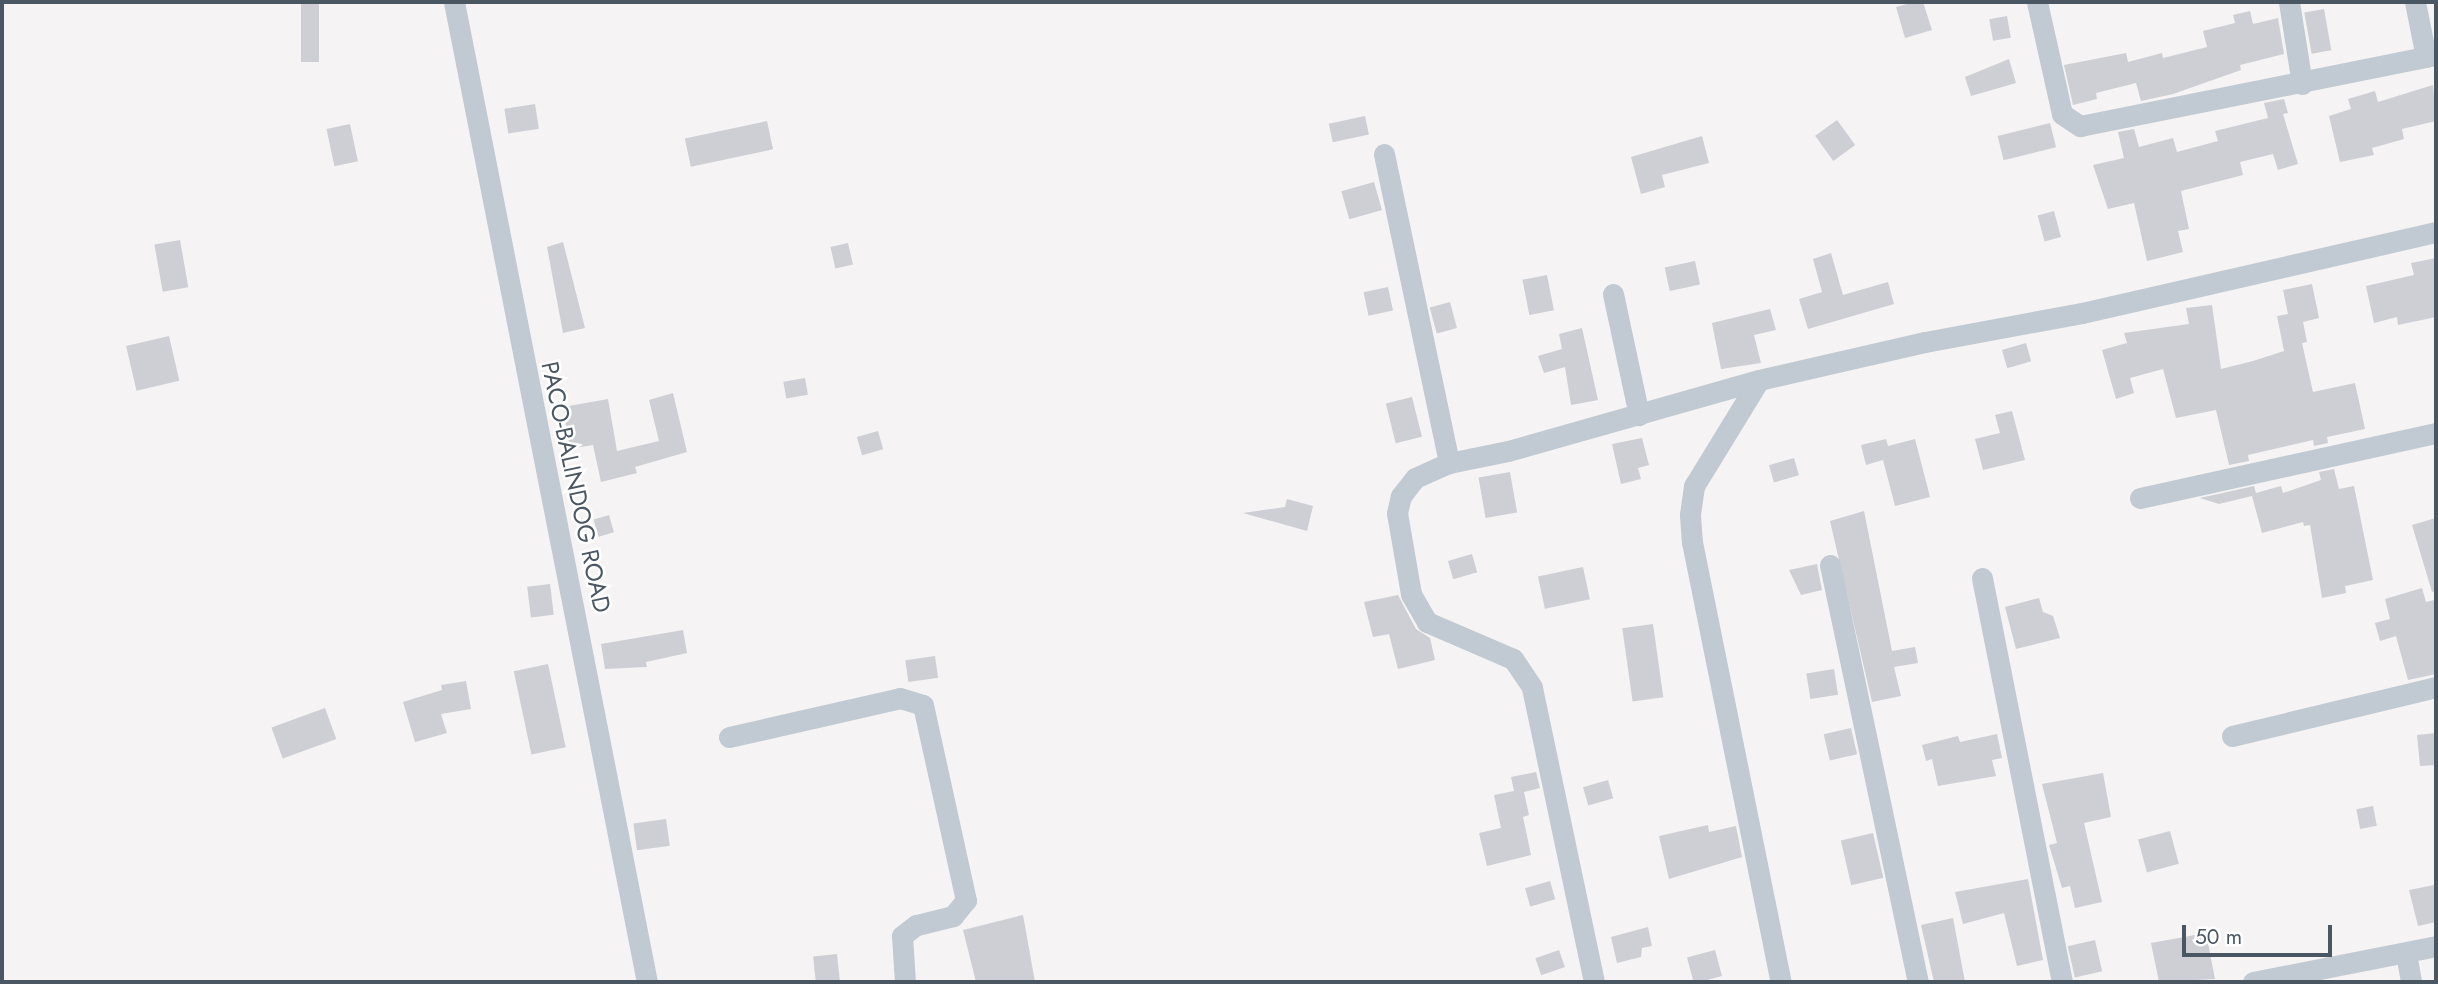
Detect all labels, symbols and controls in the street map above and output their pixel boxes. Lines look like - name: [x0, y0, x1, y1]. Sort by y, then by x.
- street label: PACO-BALINDOG ROAD: [535, 359, 617, 615]
- scale bar: [2186, 911, 2336, 955]
- text: 50 m: [2195, 922, 2242, 952]

